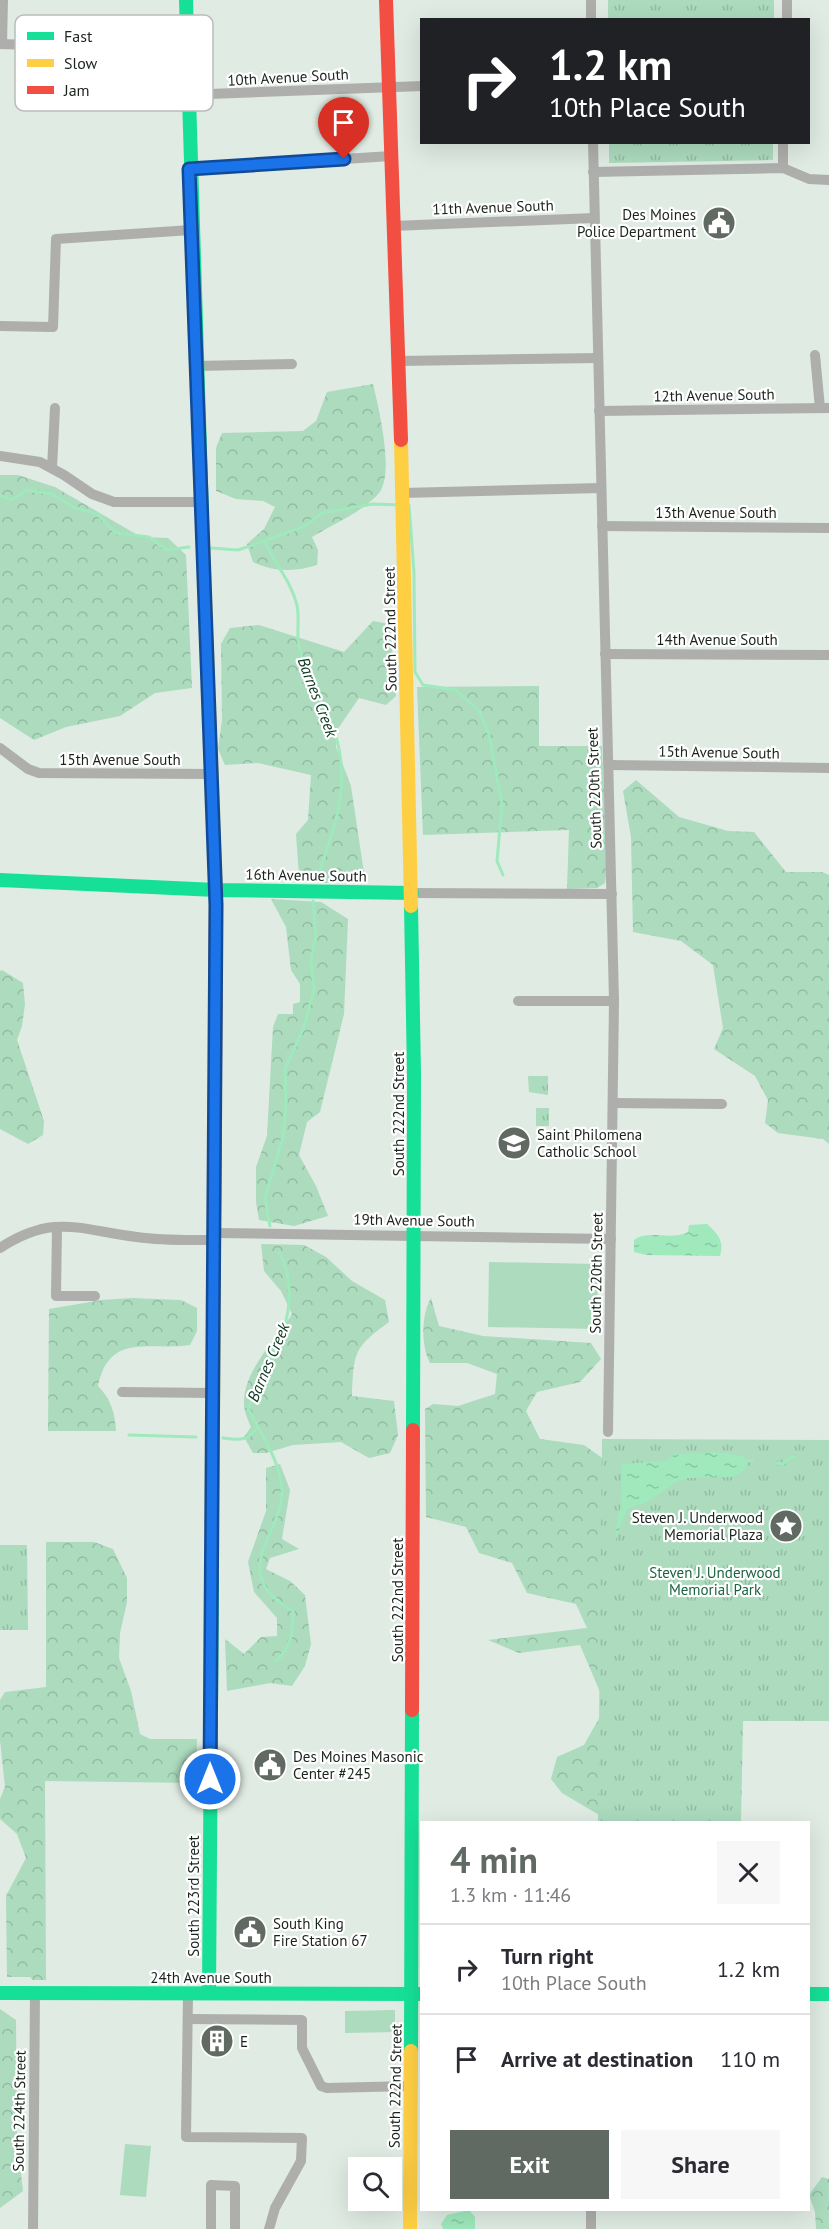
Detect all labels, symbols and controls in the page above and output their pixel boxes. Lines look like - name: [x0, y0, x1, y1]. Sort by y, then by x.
- legend: [15, 15, 213, 111]
- text: Fast: [64, 26, 93, 46]
- text: 1.2 km: [549, 37, 672, 92]
- icon: right: [450, 42, 528, 120]
- text: Slow: [64, 53, 98, 73]
- street label: 10th Avenue South: [227, 64, 349, 90]
- text: Jam: [63, 80, 90, 100]
- text: 10th Place South: [549, 90, 746, 124]
- pin: [318, 97, 369, 159]
- icon: arrive: [327, 106, 360, 139]
- street label: 11th Avenue South: [432, 195, 554, 219]
- place label: Des Moines Police Department: [577, 205, 696, 241]
- public building icon: Des Moines Police Department: [701, 205, 737, 241]
- street label: 12th Avenue South: [653, 384, 775, 406]
- street label: 13th Avenue South: [655, 503, 777, 522]
- street label: South 222nd Street: [379, 567, 401, 691]
- street label: 14th Avenue South: [656, 630, 778, 649]
- water label: Barnes Creek: [294, 654, 343, 740]
- street label: South 220th Street: [582, 727, 606, 849]
- street label: 15th Avenue South: [658, 741, 780, 763]
- street label: 15th Avenue South: [59, 750, 181, 769]
- street label: 16th Avenue South: [245, 864, 367, 886]
- street label: South 222nd Street: [389, 1052, 408, 1176]
- school or university icon: Saint Philomena Catholic School: [496, 1125, 532, 1161]
- place label: Saint Philomena Catholic School: [537, 1125, 642, 1161]
- street label: 19th Avenue South: [353, 1209, 475, 1231]
- street label: South 220th Street: [585, 1212, 607, 1334]
- water label: Barnes Creek: [242, 1319, 294, 1404]
- place label: Steven J. Underwood Memorial Plaza: [632, 1508, 763, 1544]
- place icon: Steven J. Underwood Memorial Plaza: [768, 1508, 804, 1544]
- street label: South 222nd Street: [388, 1538, 407, 1662]
- park label: Steven J. Underwood Memorial Park: [649, 1563, 781, 1599]
- position arrow: [178, 1747, 242, 1811]
- public building icon: Des Moines Masonic Center #245: [252, 1747, 288, 1783]
- place label: Des Moines Masonic Center #245: [293, 1747, 424, 1783]
- street label: South 223rd Street: [184, 1835, 203, 1957]
- text: 4 min: [450, 1836, 538, 1883]
- button: close: [717, 1841, 780, 1904]
- text: 1.3 km · 11:46: [450, 1882, 571, 1908]
- public building icon: South King Fire Station 67: [232, 1914, 268, 1950]
- place label: South King Fire Station 67: [273, 1914, 368, 1950]
- text: Turn right: [501, 1942, 593, 1970]
- icon: right: [450, 1953, 483, 1986]
- text: 1.2 km: [717, 1955, 780, 1983]
- street label: 24th Avenue South: [150, 1968, 272, 1987]
- text: 10th Place South: [501, 1970, 647, 1996]
- building icon: E: [199, 2023, 235, 2059]
- street label: South 222nd Street: [384, 2024, 406, 2148]
- place label: E: [240, 2032, 248, 2051]
- icon: arrive: [450, 2043, 483, 2076]
- text: Arrive at destination: [501, 2045, 693, 2073]
- text: 110 m: [720, 2045, 780, 2073]
- street label: South 224th Street: [8, 2050, 30, 2172]
- button: Exit: [450, 2130, 609, 2199]
- button: Share: [621, 2130, 780, 2199]
- map controls: [348, 2157, 402, 2211]
- button: search: [348, 2157, 402, 2211]

